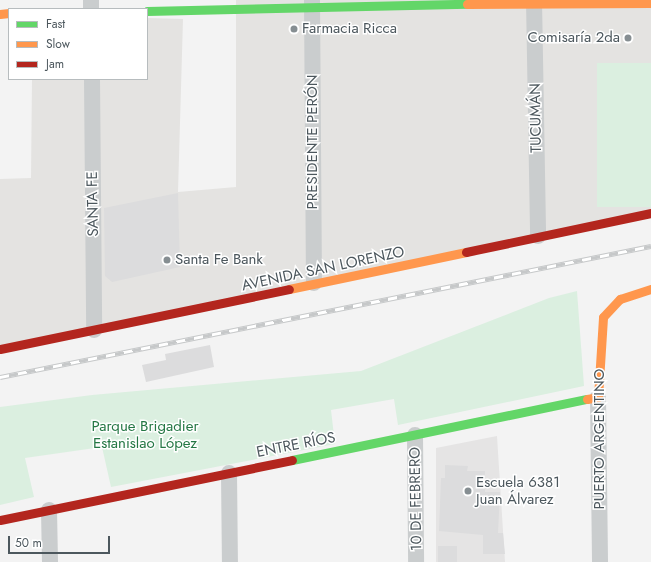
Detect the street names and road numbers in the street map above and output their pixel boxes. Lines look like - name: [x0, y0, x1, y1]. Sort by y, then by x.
- street label: PRESIDENTE PERÓN: [304, 75, 322, 209]
- street label: TUCUMÁN: [526, 83, 546, 153]
- street label: SANTA FE: [83, 171, 103, 237]
- street label: AVENIDA SAN LORENZO: [240, 243, 406, 295]
- street label: PUERTO ARGENTINO: [591, 369, 609, 509]
- street label: ENTRE RÍOS: [255, 429, 337, 461]
- street label: 10 DE FEBRERO: [406, 447, 426, 551]

